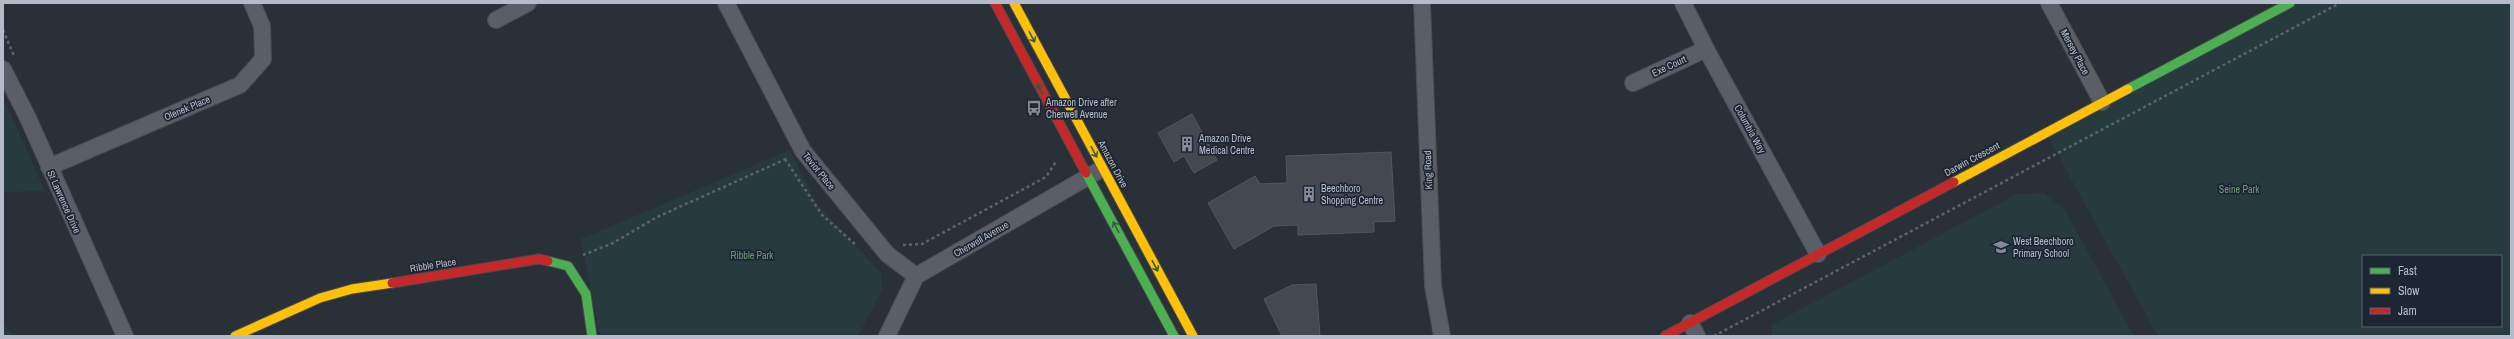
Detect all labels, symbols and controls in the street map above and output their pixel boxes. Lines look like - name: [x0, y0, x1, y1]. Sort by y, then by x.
- street label: Mersey Place: [2058, 27, 2093, 77]
- one-way arrow: [1029, 31, 1036, 43]
- street label: Exe Court: [1650, 52, 1689, 80]
- one-way arrow: [1036, 83, 1044, 95]
- street label: Olenek Place: [162, 92, 212, 124]
- place label: Amazon Drive after Cherwell Avenue: [1045, 96, 1117, 121]
- bus stop icon: Amazon Drive after Cherwell Avenue: [1025, 99, 1043, 117]
- street label: Columbia Way: [1731, 102, 1769, 156]
- place label: Amazon Drive Medical Centre: [1198, 132, 1255, 157]
- building icon: Amazon Drive Medical Centre: [1178, 135, 1196, 153]
- street label: Amazon Drive: [1095, 137, 1131, 190]
- street label: Darwin Crescent: [1942, 139, 2003, 179]
- one-way arrow: [1090, 146, 1098, 158]
- street label: Teviot Place: [800, 150, 838, 193]
- street label: King Road: [1421, 150, 1435, 190]
- street label: St Lawrence Drive: [44, 169, 84, 236]
- place label: Beechboro Shopping Centre: [1321, 182, 1383, 207]
- park label: Seine Park: [2219, 183, 2260, 196]
- building icon: Beechboro Shopping Centre: [1300, 185, 1318, 203]
- street label: Cherwell Avenue: [951, 218, 1011, 260]
- one-way arrow: [1112, 221, 1120, 233]
- place label: West Beechboro Primary School: [2013, 235, 2074, 260]
- school or university icon: West Beechboro Primary School: [1992, 238, 2010, 256]
- park label: Ribble Park: [731, 249, 774, 262]
- street label: Ribble Place: [409, 255, 457, 275]
- legend: [2362, 255, 2502, 327]
- one-way arrow: [1152, 260, 1160, 272]
- text: Fast: [2398, 263, 2417, 279]
- text: Slow: [2398, 283, 2420, 299]
- text: Jam: [2398, 303, 2417, 319]

